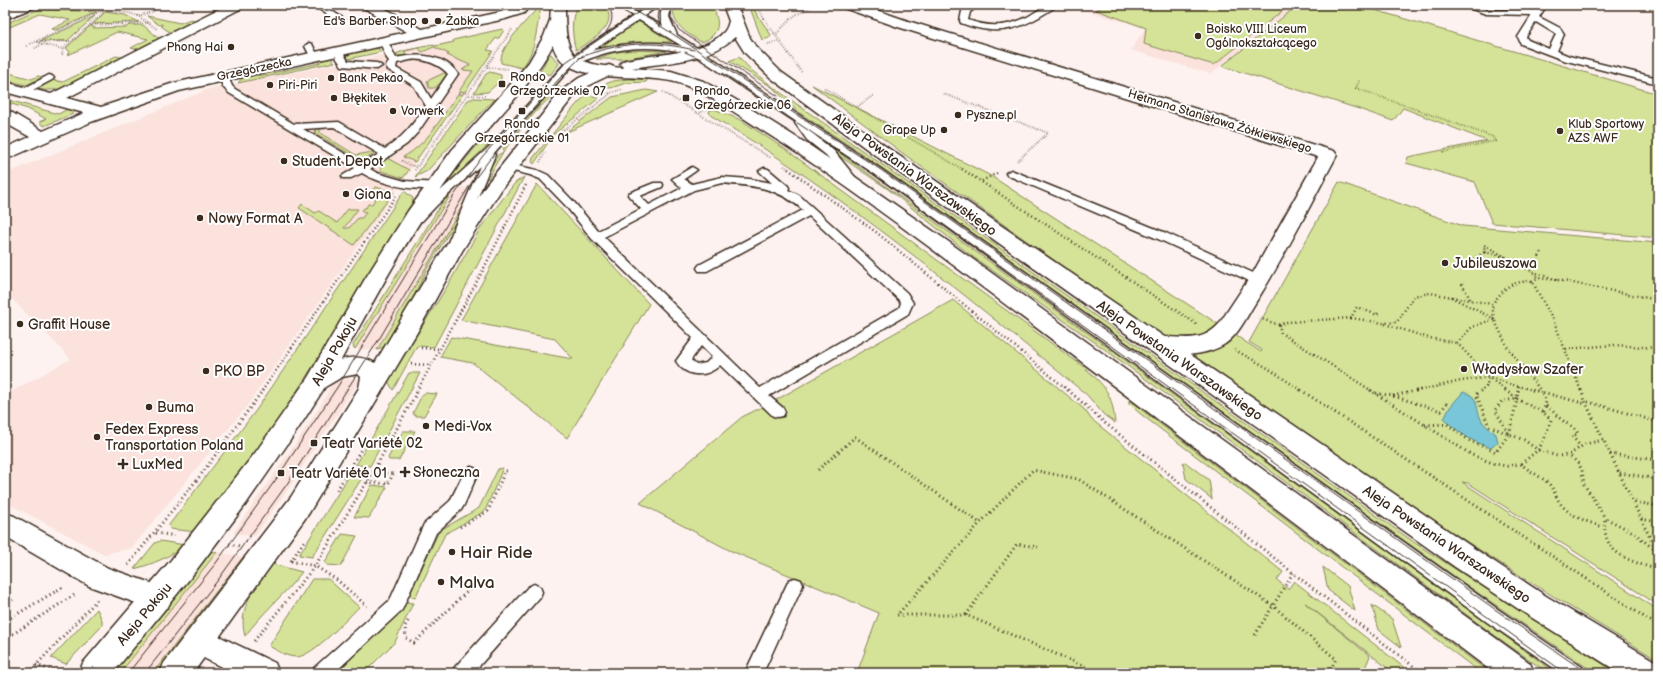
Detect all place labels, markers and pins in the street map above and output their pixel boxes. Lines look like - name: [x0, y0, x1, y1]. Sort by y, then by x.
- place label: Żabka: [445, 13, 480, 29]
- place label: Ed's Barber Shop: [323, 14, 417, 29]
- marker: Ed's Barber Shop: [420, 16, 430, 26]
- marker: Żabka: [433, 16, 443, 26]
- place label: Boisko VIII Liceum Ogólnokształcącego: [1206, 22, 1317, 51]
- marker: Boisko VIII Liceum Ogólnokształcącego: [1193, 31, 1203, 41]
- place label: Phong Hai: [167, 40, 223, 55]
- marker: Phong Hai: [226, 42, 236, 52]
- place label: Rondo Grzegórzeckie 07: [510, 70, 606, 99]
- place label: Bank Pekao: [339, 71, 404, 86]
- marker: Bank Pekao: [326, 73, 336, 83]
- place label: Piri-Piri: [278, 78, 318, 93]
- marker: Rondo Grzegórzeckie 07: [497, 79, 507, 89]
- marker: Piri-Piri: [265, 80, 275, 90]
- place label: Rondo Grzegórzeckie 06: [694, 84, 791, 113]
- place label: Błękitek: [342, 91, 386, 106]
- marker: Błękitek: [329, 93, 339, 103]
- marker: Rondo Grzegórzeckie 06: [681, 93, 691, 103]
- place label: Vorwerk: [401, 104, 444, 119]
- marker: Vorwerk: [388, 106, 398, 116]
- marker: Rondo Grzegórzeckie 01: [517, 106, 527, 116]
- place label: Pyszne.pl: [966, 108, 1016, 123]
- marker: Pyszne.pl: [953, 110, 963, 120]
- place label: Rondo Grzegórzeckie 01: [475, 117, 569, 146]
- place label: Klub Sportowy AZS AWF: [1568, 117, 1645, 146]
- place label: Grape Up: [883, 123, 936, 138]
- marker: Grape Up: [939, 125, 949, 135]
- marker: Klub Sportowy AZS AWF: [1555, 126, 1565, 136]
- place label: Student Depot: [292, 153, 384, 170]
- marker: Student Depot: [279, 156, 289, 166]
- place label: Giona: [354, 186, 392, 203]
- marker: Giona: [341, 189, 351, 199]
- place label: Nowy Format A: [208, 210, 303, 227]
- marker: Nowy Format A: [195, 213, 205, 223]
- place label: Jubileuszowa: [1453, 255, 1537, 272]
- marker: Jubileuszowa: [1440, 258, 1450, 268]
- place label: Graffit House: [28, 316, 110, 333]
- marker: Graffit House: [15, 319, 25, 329]
- place label: Władysław Szafer: [1472, 361, 1584, 378]
- place label: PKO BP: [214, 363, 265, 380]
- marker: Władysław Szafer: [1459, 364, 1469, 374]
- marker: PKO BP: [201, 366, 211, 376]
- place label: Buma: [157, 399, 194, 416]
- marker: Buma: [144, 402, 154, 412]
- place label: Medi-Vox: [434, 418, 492, 435]
- place label: Fedex Express Transportation Poland: [105, 421, 244, 454]
- marker: Medi-Vox: [421, 421, 431, 431]
- marker: Fedex Express Transportation Poland: [92, 432, 102, 442]
- place label: Teatr Variété 02: [322, 435, 423, 452]
- marker: Teatr Variété 02: [309, 438, 319, 448]
- place label: LuxMed: [132, 456, 183, 473]
- marker: LuxMed: [117, 458, 129, 470]
- place label: Słoneczna: [413, 464, 480, 481]
- place label: Teatr Variété 01: [289, 465, 387, 482]
- marker: Słoneczna: [400, 467, 410, 477]
- marker: Teatr Variété 01: [276, 468, 286, 478]
- place label: Hair Ride: [460, 543, 533, 563]
- marker: Hair Ride: [447, 547, 457, 557]
- place label: Malva: [449, 573, 495, 593]
- marker: Malva: [436, 577, 446, 587]

